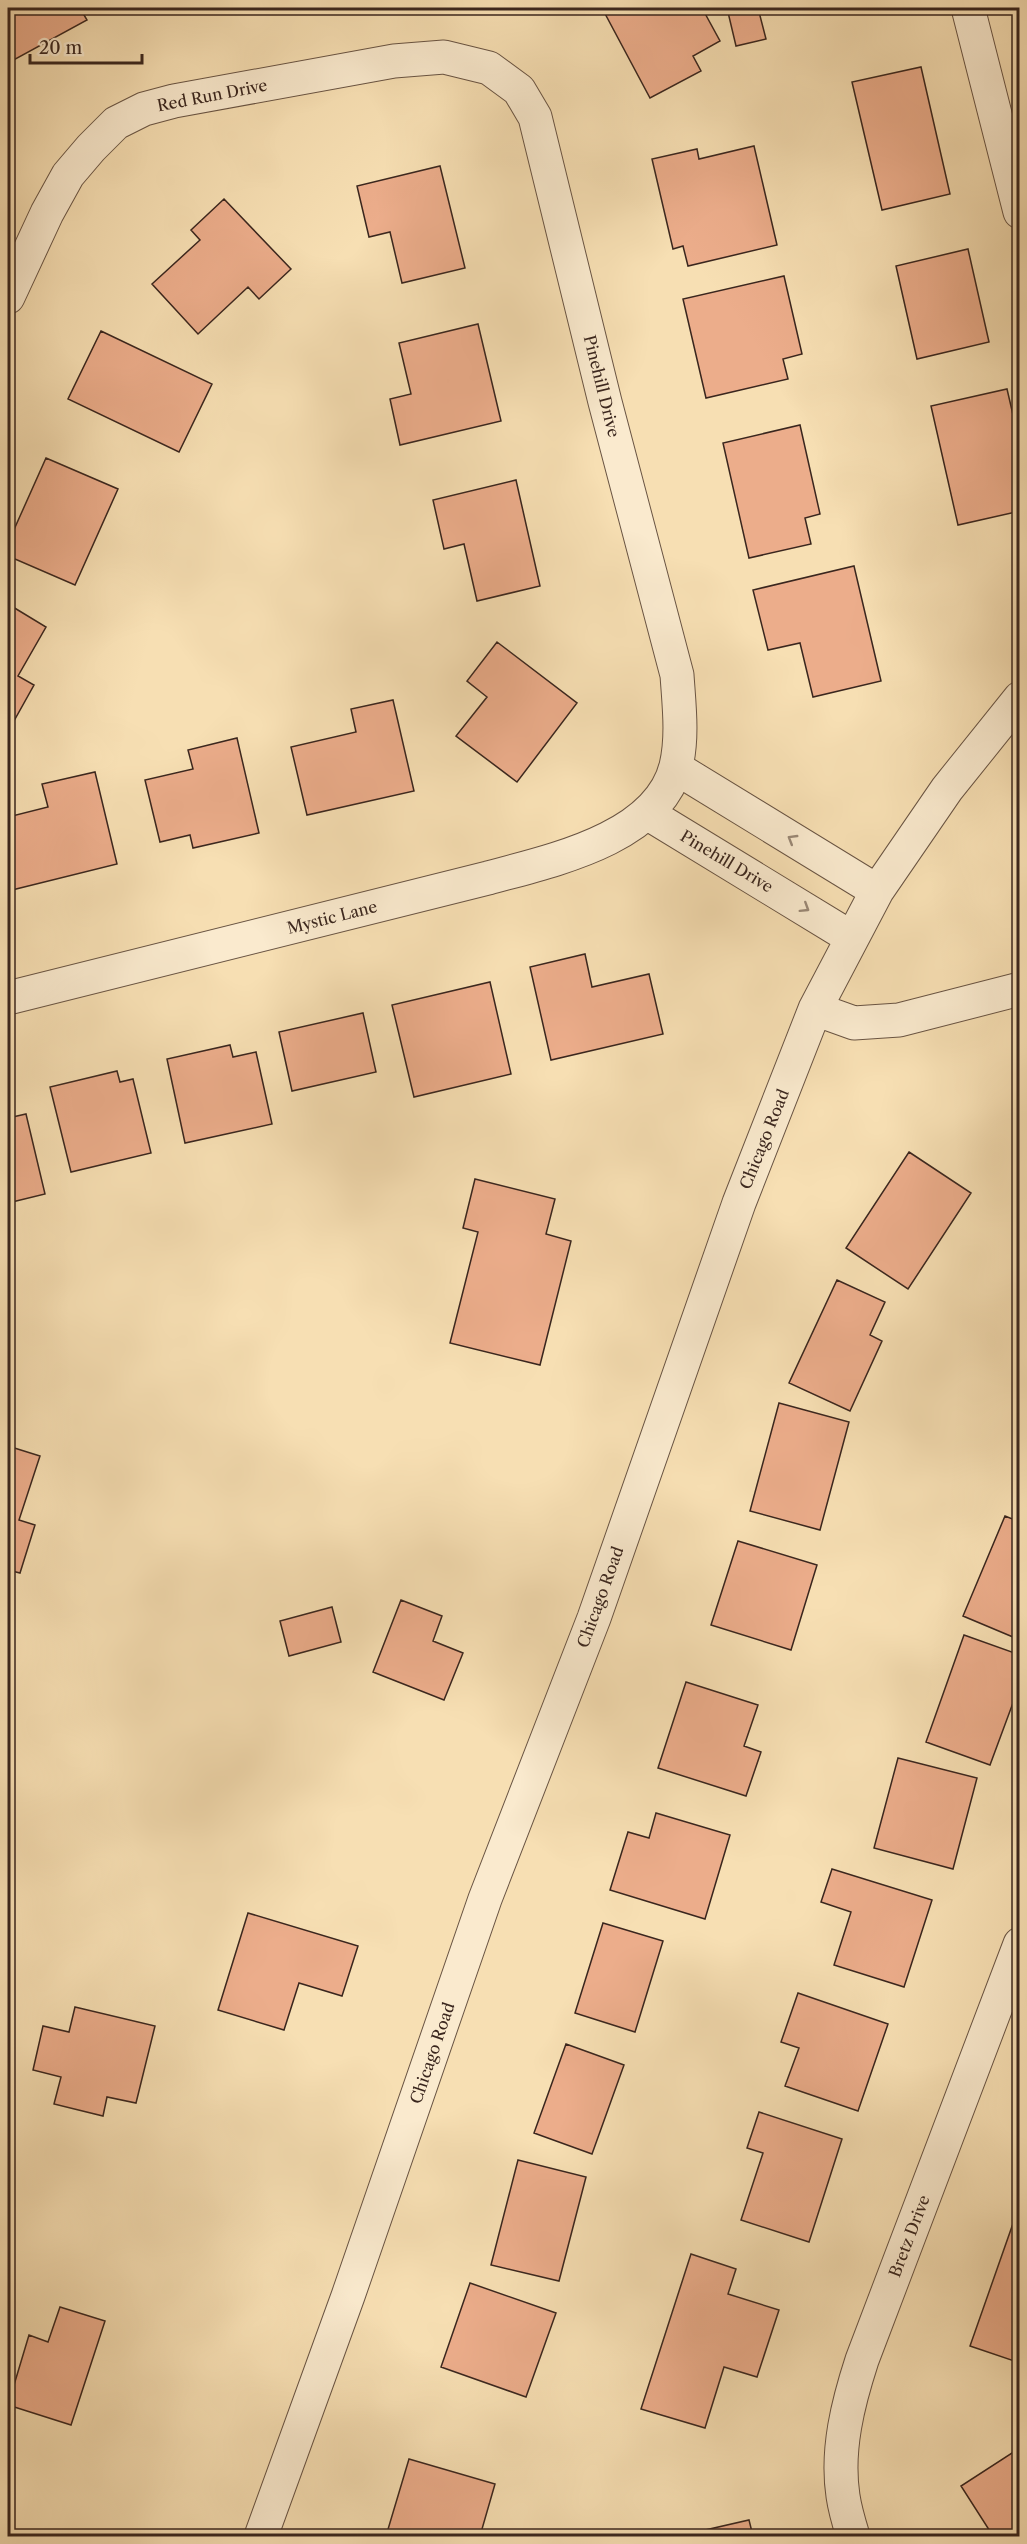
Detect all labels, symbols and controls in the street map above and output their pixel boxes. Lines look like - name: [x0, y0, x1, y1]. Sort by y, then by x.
- scale bar: [30, 27, 142, 65]
- text: 20 m: [39, 37, 83, 59]
- street label: Red Run Drive: [155, 74, 269, 116]
- street label: Pinehill Drive: [580, 333, 624, 439]
- street label: Pinehill Drive: [677, 825, 777, 897]
- one-way arrow: [788, 834, 798, 846]
- street label: Mystic Lane: [285, 896, 379, 938]
- one-way arrow: [799, 901, 809, 913]
- street label: Chicago Road: [735, 1086, 793, 1192]
- street label: Chicago Road: [572, 1544, 628, 1650]
- street label: Chicago Road: [405, 1999, 459, 2106]
- street label: Bretz Drive: [884, 2192, 934, 2280]

